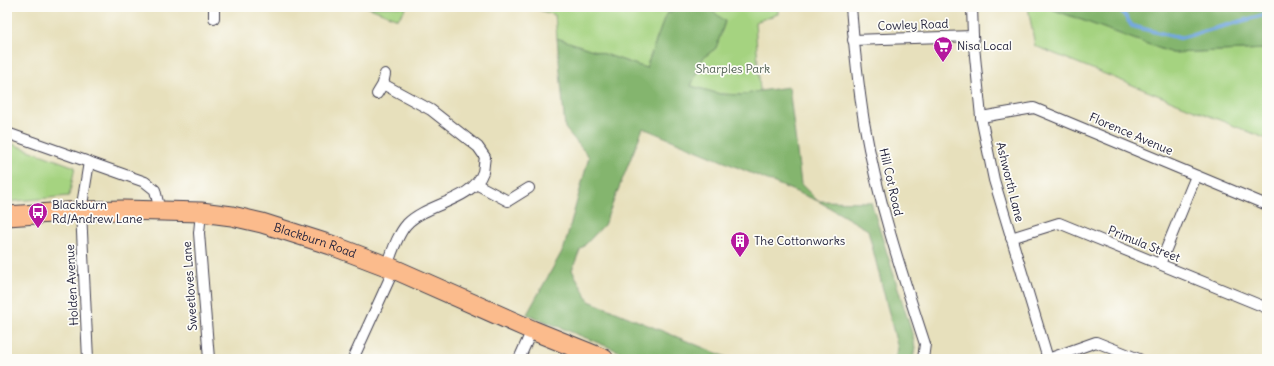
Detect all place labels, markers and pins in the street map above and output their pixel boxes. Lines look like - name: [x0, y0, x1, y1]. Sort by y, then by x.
- supermarket icon: Nisa Local: [932, 35, 954, 63]
- place label: Nisa Local: [957, 38, 1012, 53]
- place label: Blackburn Rd/Andrew Lane: [52, 197, 143, 226]
- bus stop icon: Blackburn Rd/Andrew Lane: [27, 201, 49, 229]
- building icon: The Cottonworks: [729, 230, 751, 258]
- place label: The Cottonworks: [754, 233, 845, 248]

